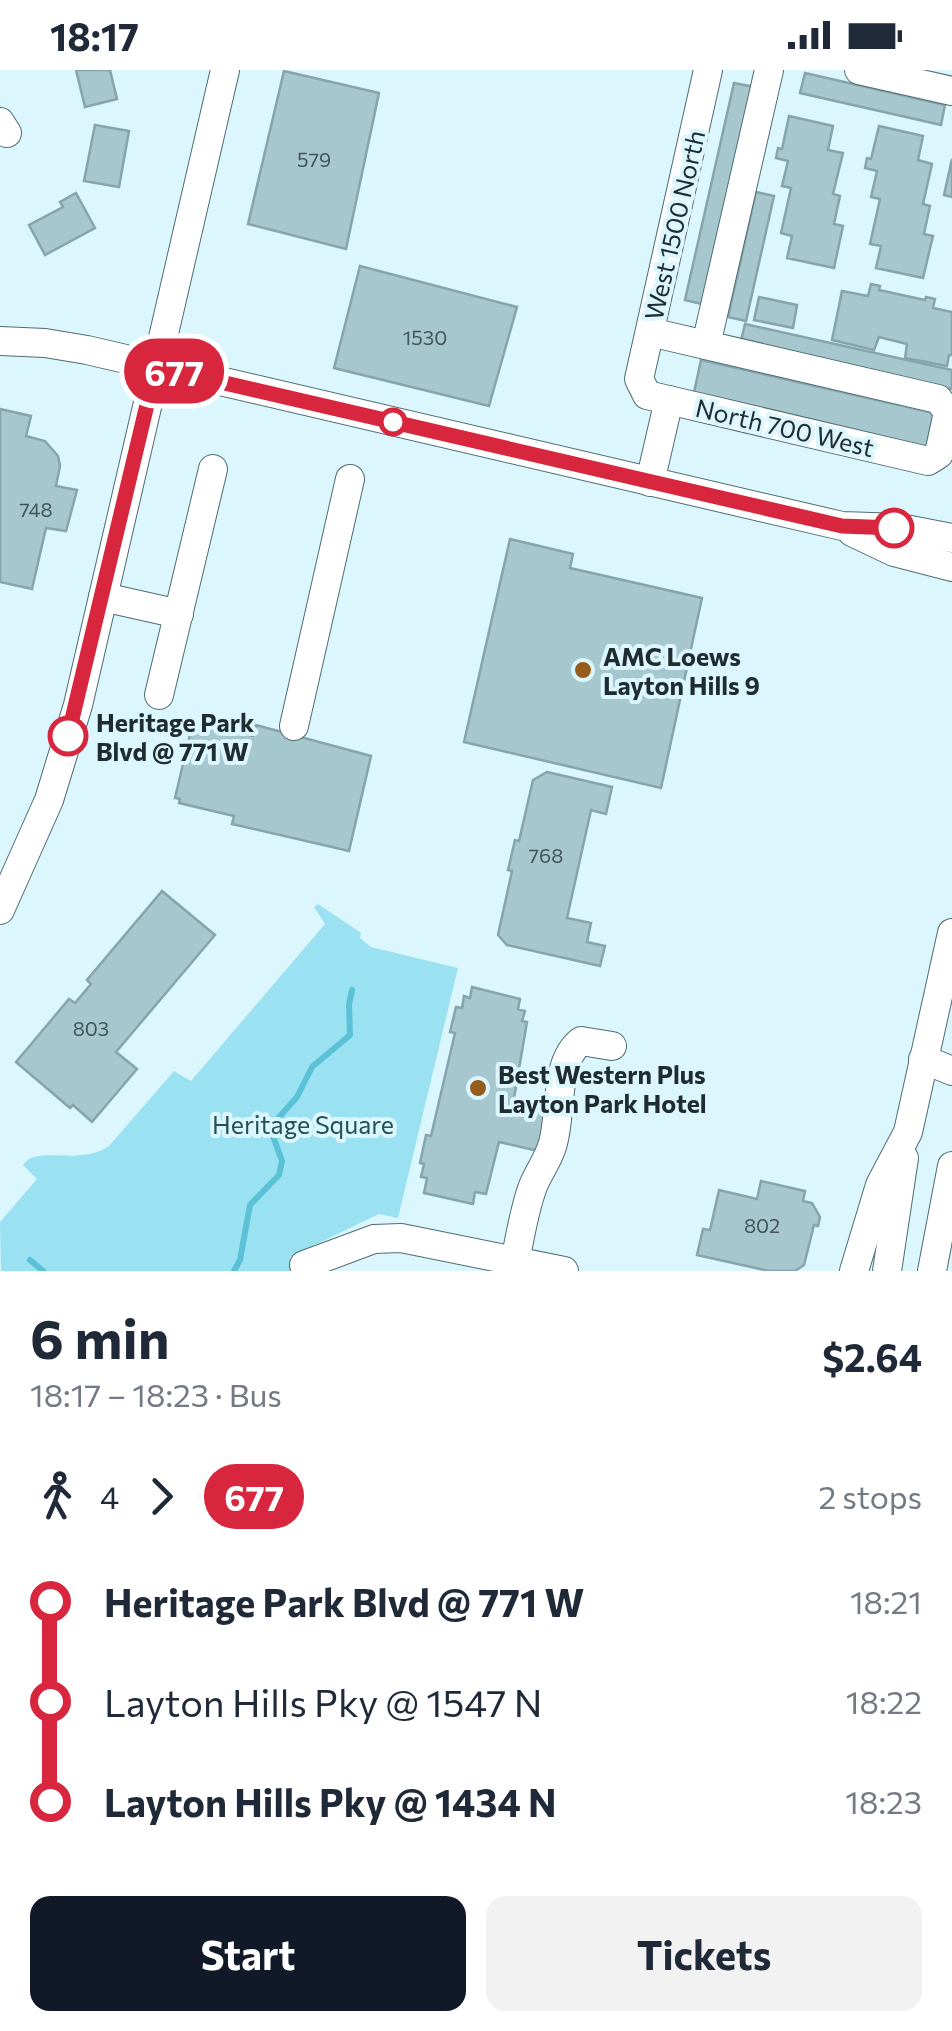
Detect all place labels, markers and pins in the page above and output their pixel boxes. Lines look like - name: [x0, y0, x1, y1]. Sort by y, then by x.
- unlabelled marker: [380, 409, 406, 435]
- unlabelled marker: [875, 509, 913, 547]
- place label: AMC Loews Layton Hills 9: [603, 641, 760, 700]
- marker: AMC Loews Layton Hills 9: [572, 659, 594, 681]
- place label: Heritage Park Blvd @ 771 W: [96, 707, 255, 766]
- marker: Heritage Park Blvd @ 771 W: [49, 717, 87, 755]
- place label: Best Western Plus Layton Park Hotel: [498, 1059, 707, 1118]
- marker: Best Western Plus Layton Park Hotel: [467, 1077, 489, 1099]

